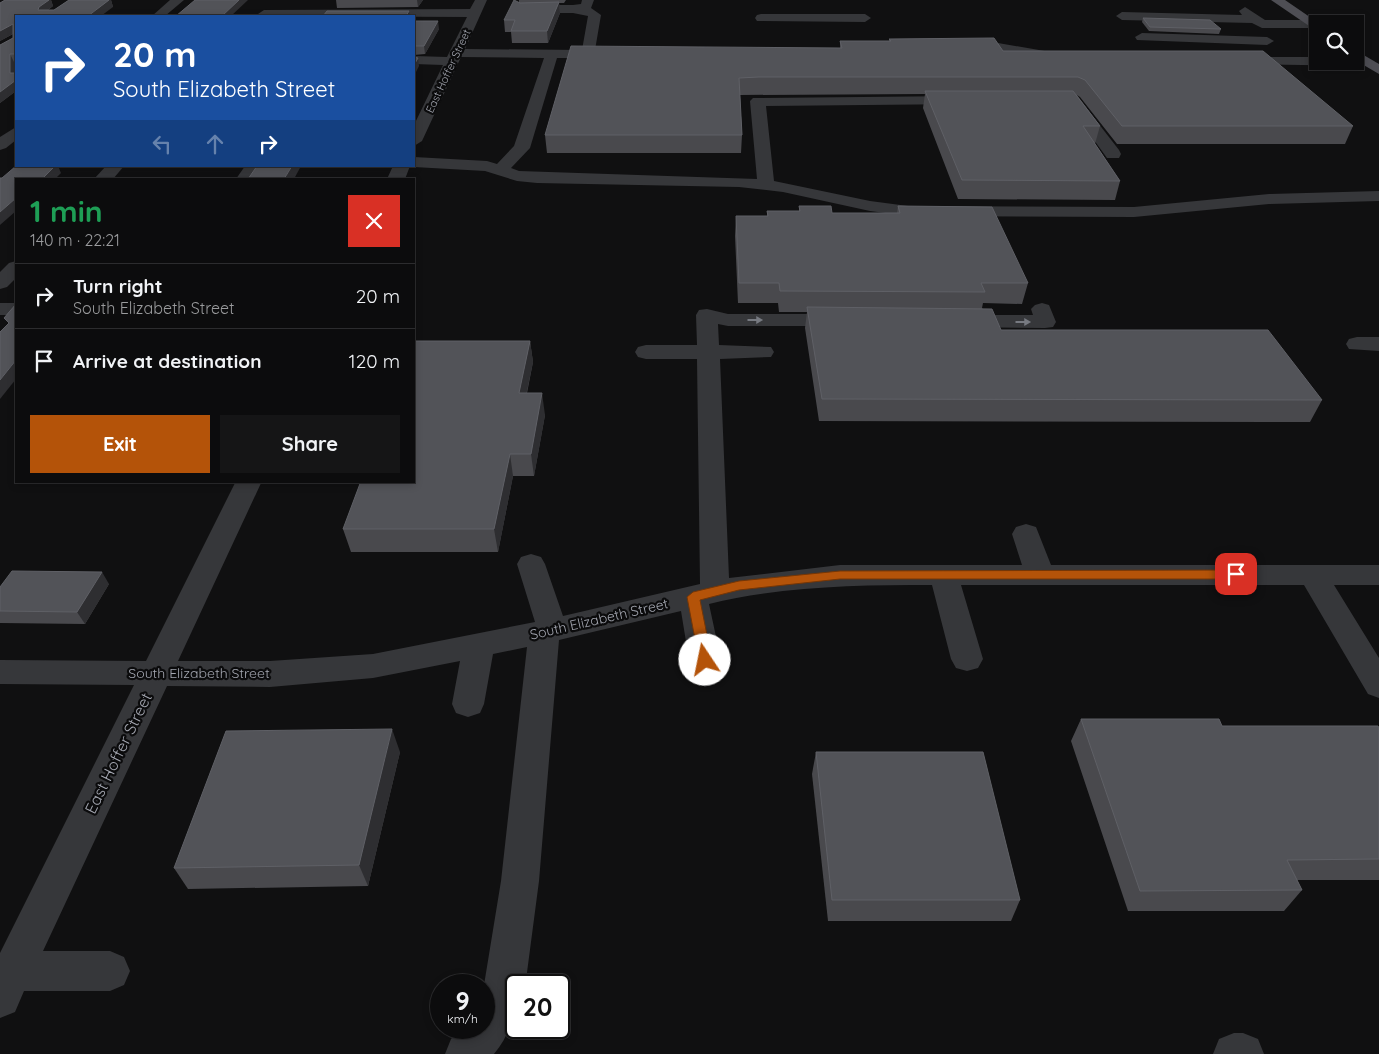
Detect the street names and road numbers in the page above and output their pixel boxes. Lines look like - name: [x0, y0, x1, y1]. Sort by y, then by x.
- street label: East Hoffer Street: [422, 27, 474, 115]
- street label: South Elizabeth Street: [528, 594, 670, 644]
- street label: South Elizabeth Street: [128, 664, 270, 682]
- street label: East Hoffer Street: [80, 689, 156, 817]

